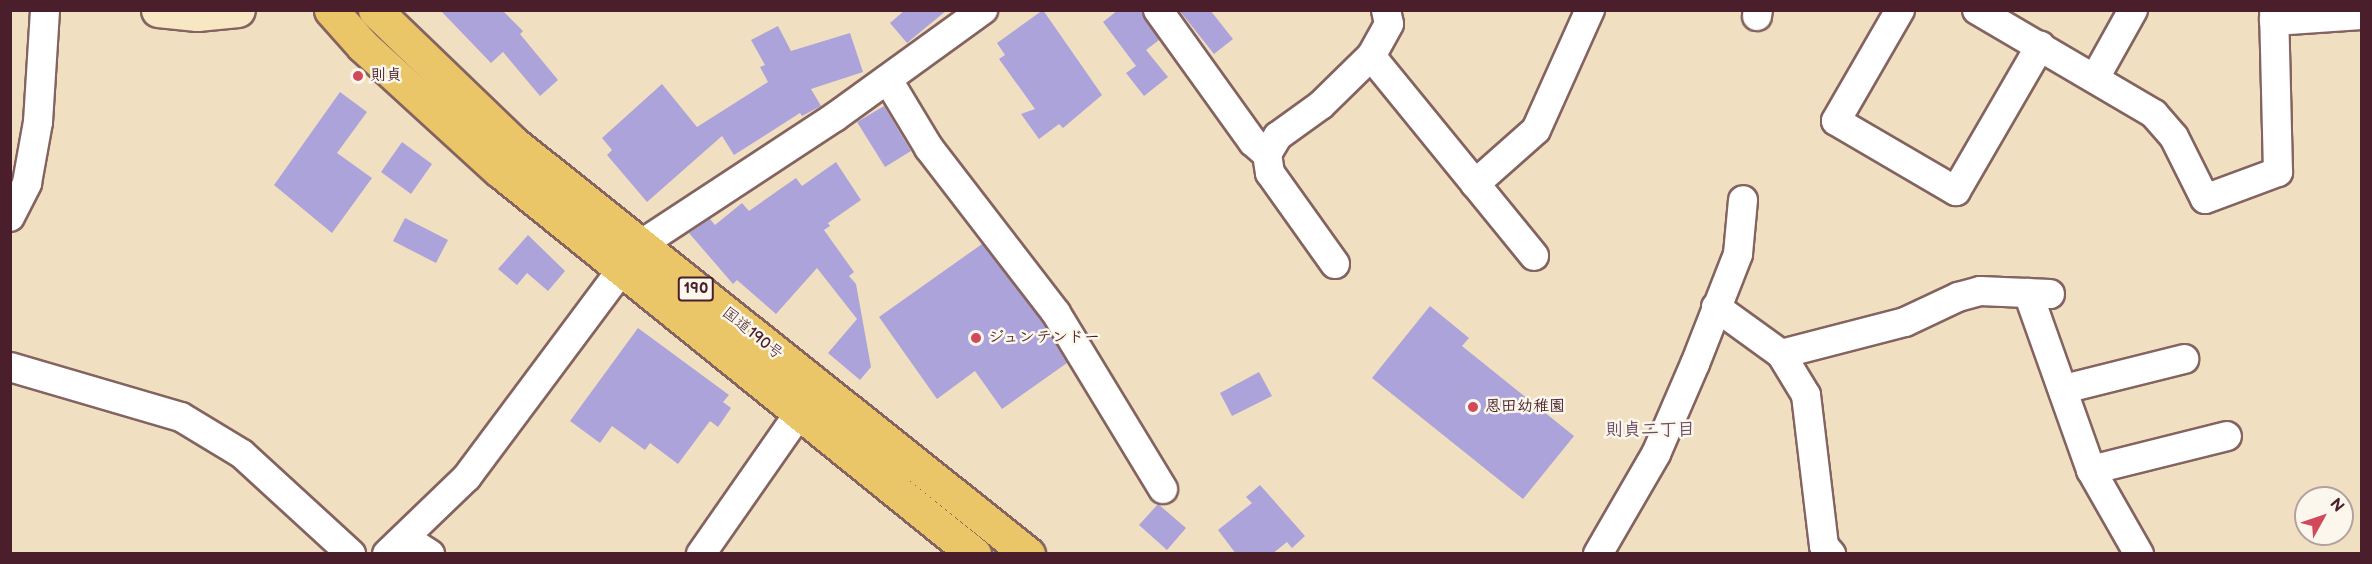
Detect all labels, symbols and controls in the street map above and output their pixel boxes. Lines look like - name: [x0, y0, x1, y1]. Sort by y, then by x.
- place label: 則貞: [370, 66, 402, 86]
- marker: 則貞: [351, 69, 365, 83]
- road number: 190: [676, 277, 716, 301]
- street label: 国道190号: [718, 304, 786, 364]
- place label: ジュンテンドー: [988, 328, 1100, 348]
- marker: ジュンテンドー: [969, 331, 983, 345]
- place label: 恩田幼稚園: [1485, 397, 1565, 417]
- marker: 恩田幼稚園: [1466, 400, 1480, 414]
- district label: 則貞二丁目: [1605, 419, 1695, 441]
- north arrow: [2294, 486, 2354, 546]
- text: N: [2325, 495, 2348, 516]

